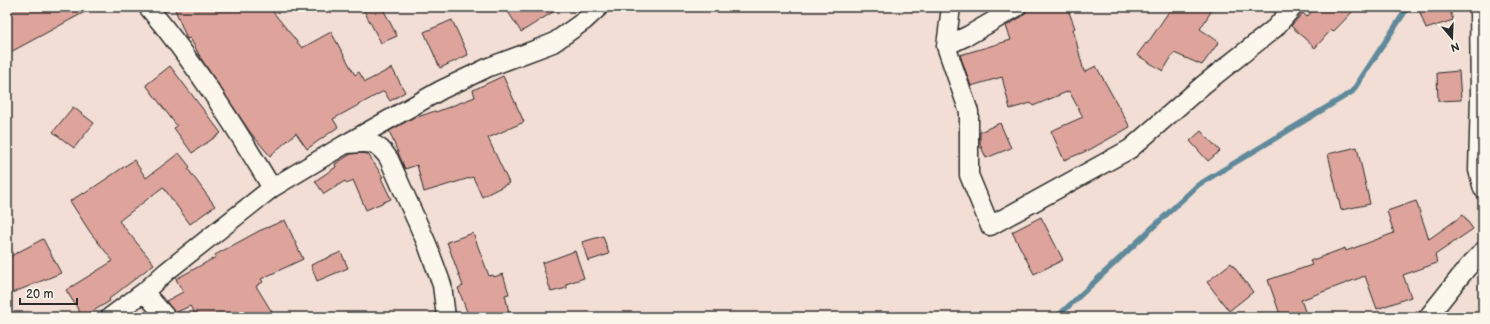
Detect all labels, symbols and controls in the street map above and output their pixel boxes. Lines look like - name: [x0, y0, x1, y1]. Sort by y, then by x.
- north arrow: [1432, 18, 1472, 58]
- text: N: [1449, 39, 1461, 54]
- scale bar: [20, 280, 77, 306]
- text: 20 m: [26, 287, 53, 302]

